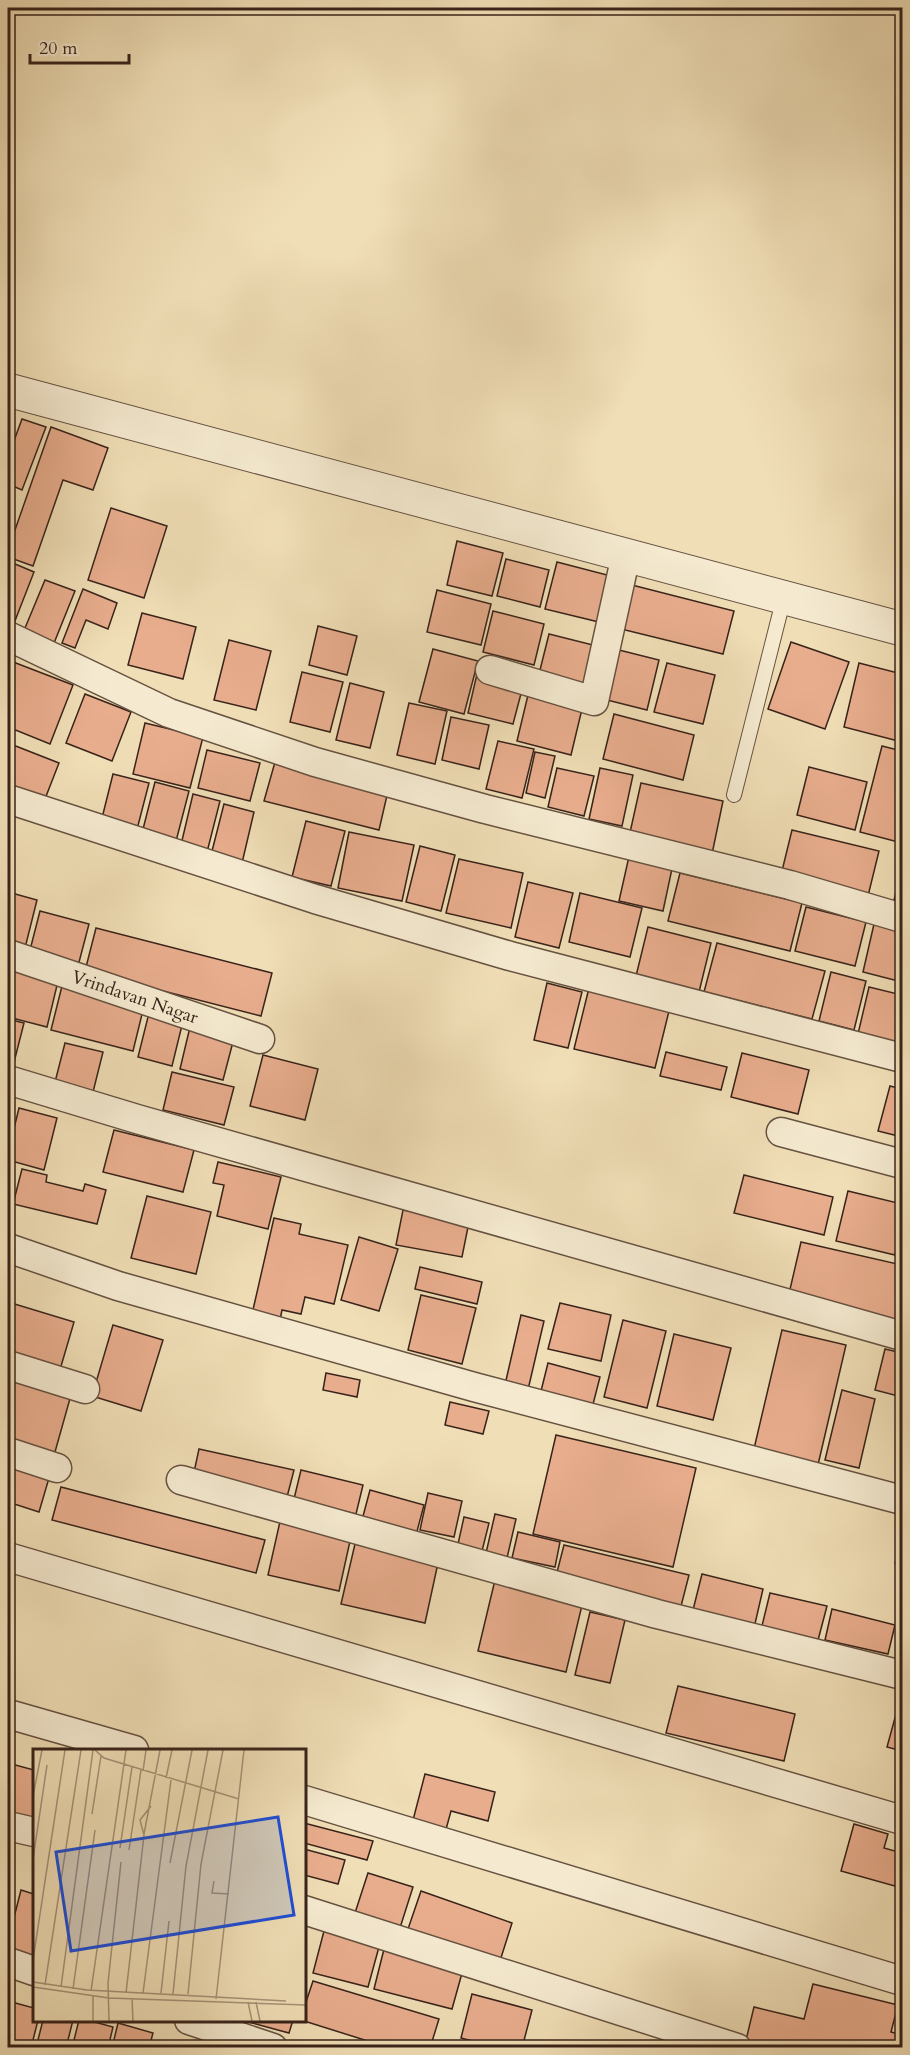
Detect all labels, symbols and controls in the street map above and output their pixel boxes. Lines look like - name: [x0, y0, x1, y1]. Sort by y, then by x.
- scale bar: [30, 27, 129, 65]
- text: 20 m: [39, 36, 78, 61]
- street label: Vrindavan Nagar: [68, 964, 202, 1030]
- inset map: [33, 1749, 306, 2022]

